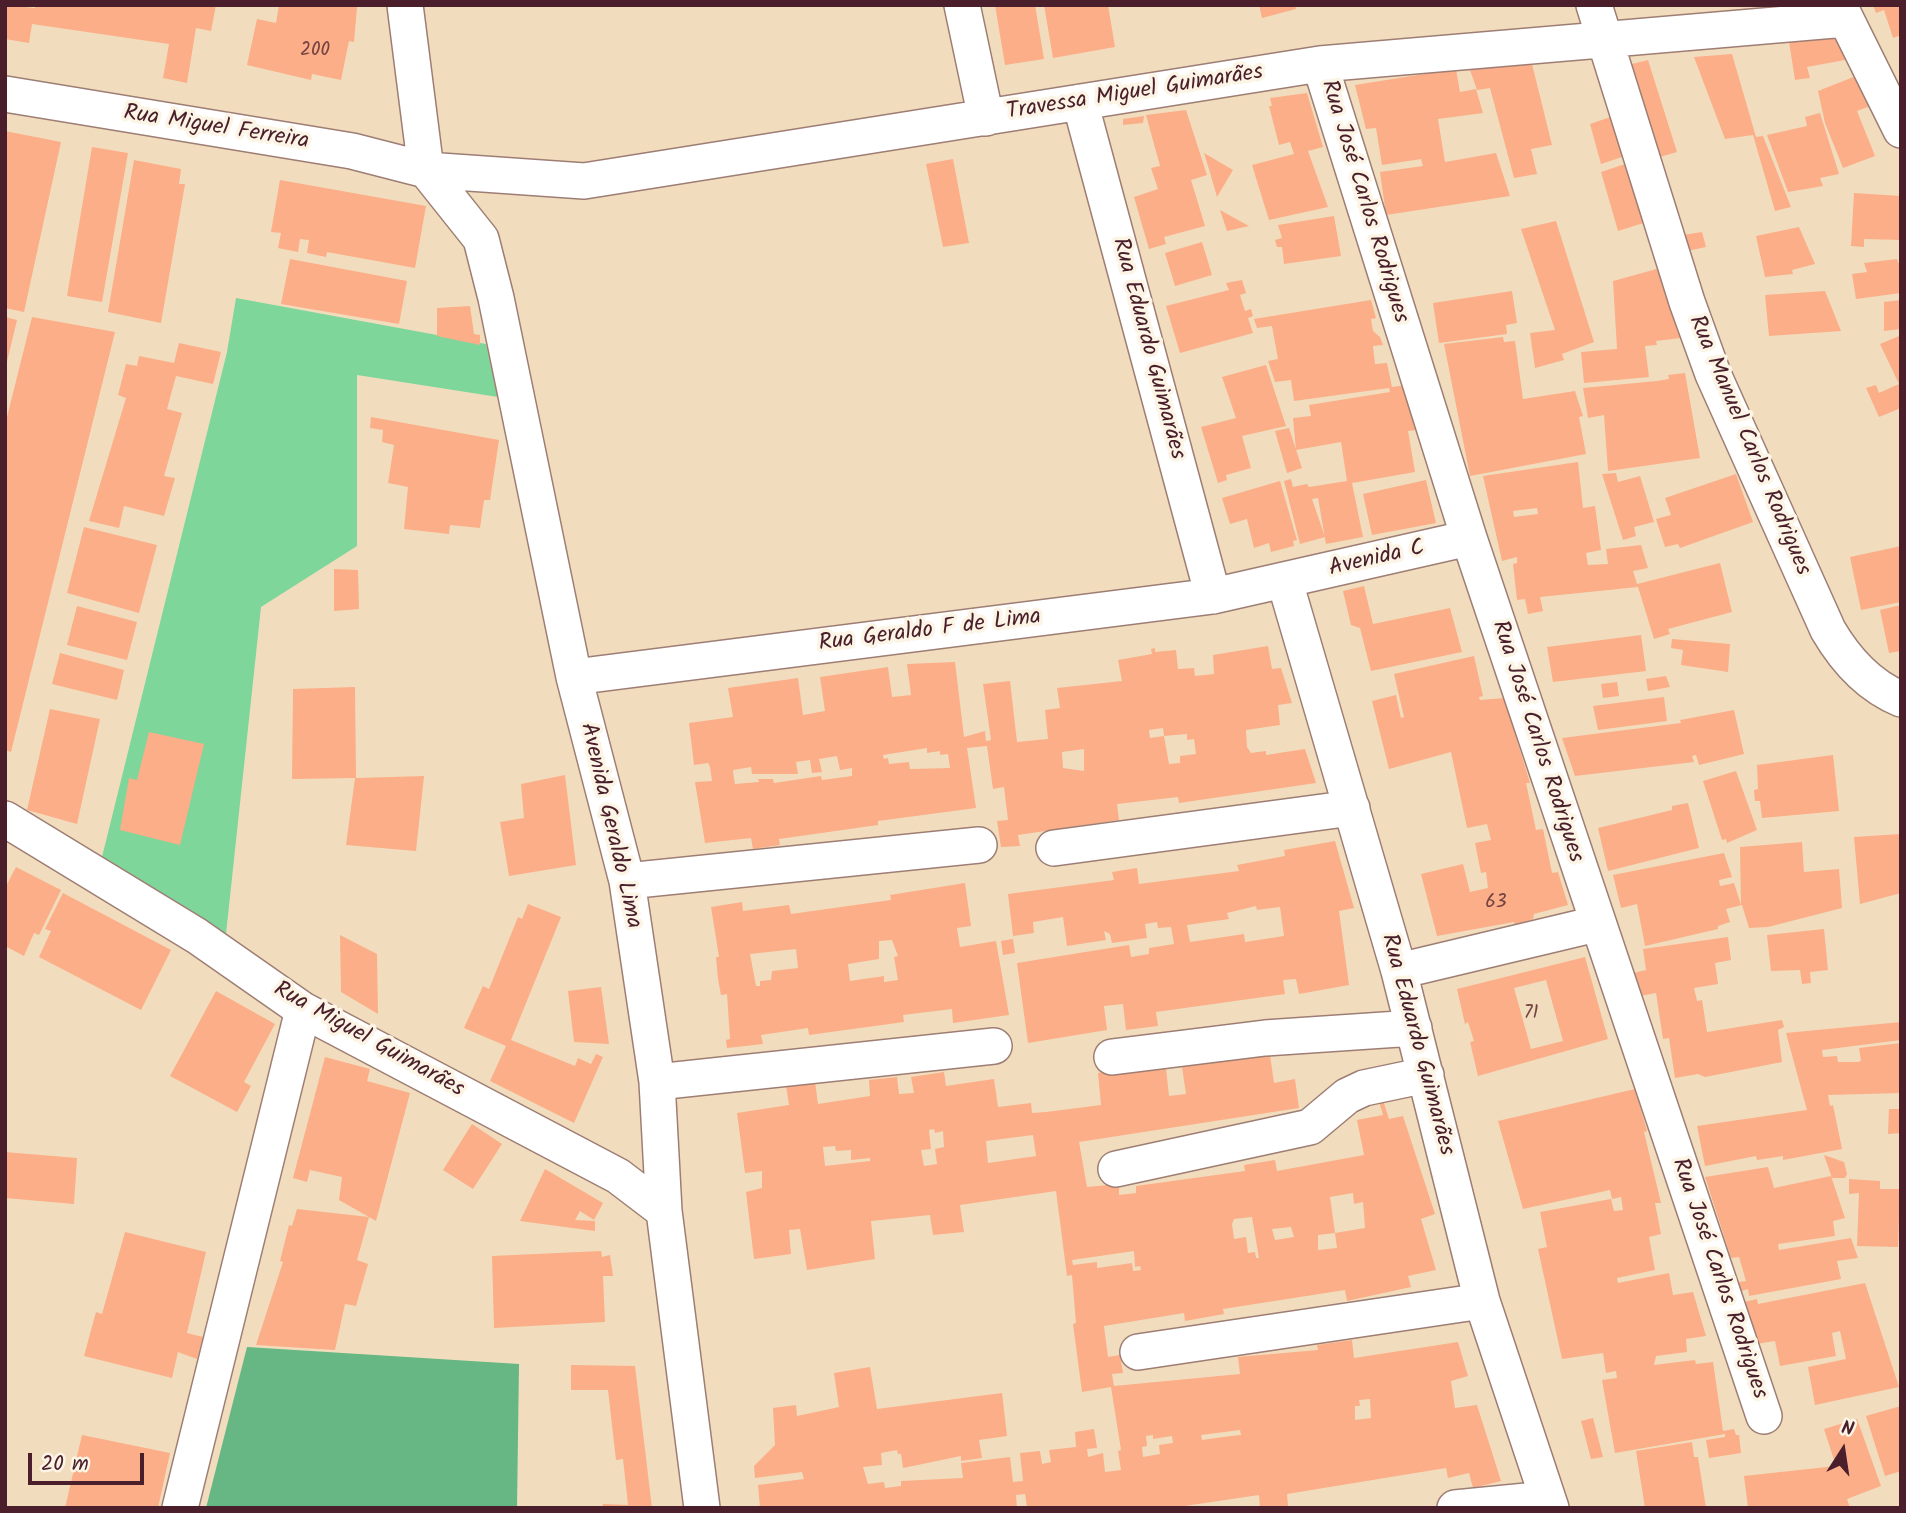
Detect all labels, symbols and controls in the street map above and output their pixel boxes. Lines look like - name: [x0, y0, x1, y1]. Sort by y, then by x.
- house number: 200: [300, 41, 330, 63]
- street label: Travessa Miguel Guimarães: [1005, 60, 1265, 128]
- street label: Rua José Carlos Rodrigues: [1313, 77, 1413, 327]
- street label: Rua Miguel Ferreira: [121, 101, 311, 157]
- street label: Rua Eduardo Guimarães: [1104, 235, 1190, 463]
- street label: Rua Manuel Carlos Rodrigues: [1681, 312, 1815, 580]
- street label: Avenida C: [1327, 536, 1427, 584]
- street label: Rua Geraldo F de Lima: [817, 605, 1043, 659]
- street label: Rua José Carlos Rodrigues: [1484, 618, 1588, 866]
- street label: Avenida Geraldo Lima: [572, 721, 646, 931]
- house number: 63: [1485, 893, 1507, 915]
- street label: Rua Eduardo Guimarães: [1373, 931, 1459, 1159]
- street label: Rua Miguel Guimarães: [268, 977, 468, 1105]
- house number: 71: [1524, 1004, 1538, 1026]
- street label: Rua José Carlos Rodrigues: [1664, 1155, 1772, 1403]
- text: N: [1838, 1414, 1856, 1445]
- north arrow: [1808, 1415, 1878, 1485]
- scale bar: [32, 1440, 147, 1484]
- text: 20 m: [41, 1448, 89, 1481]

